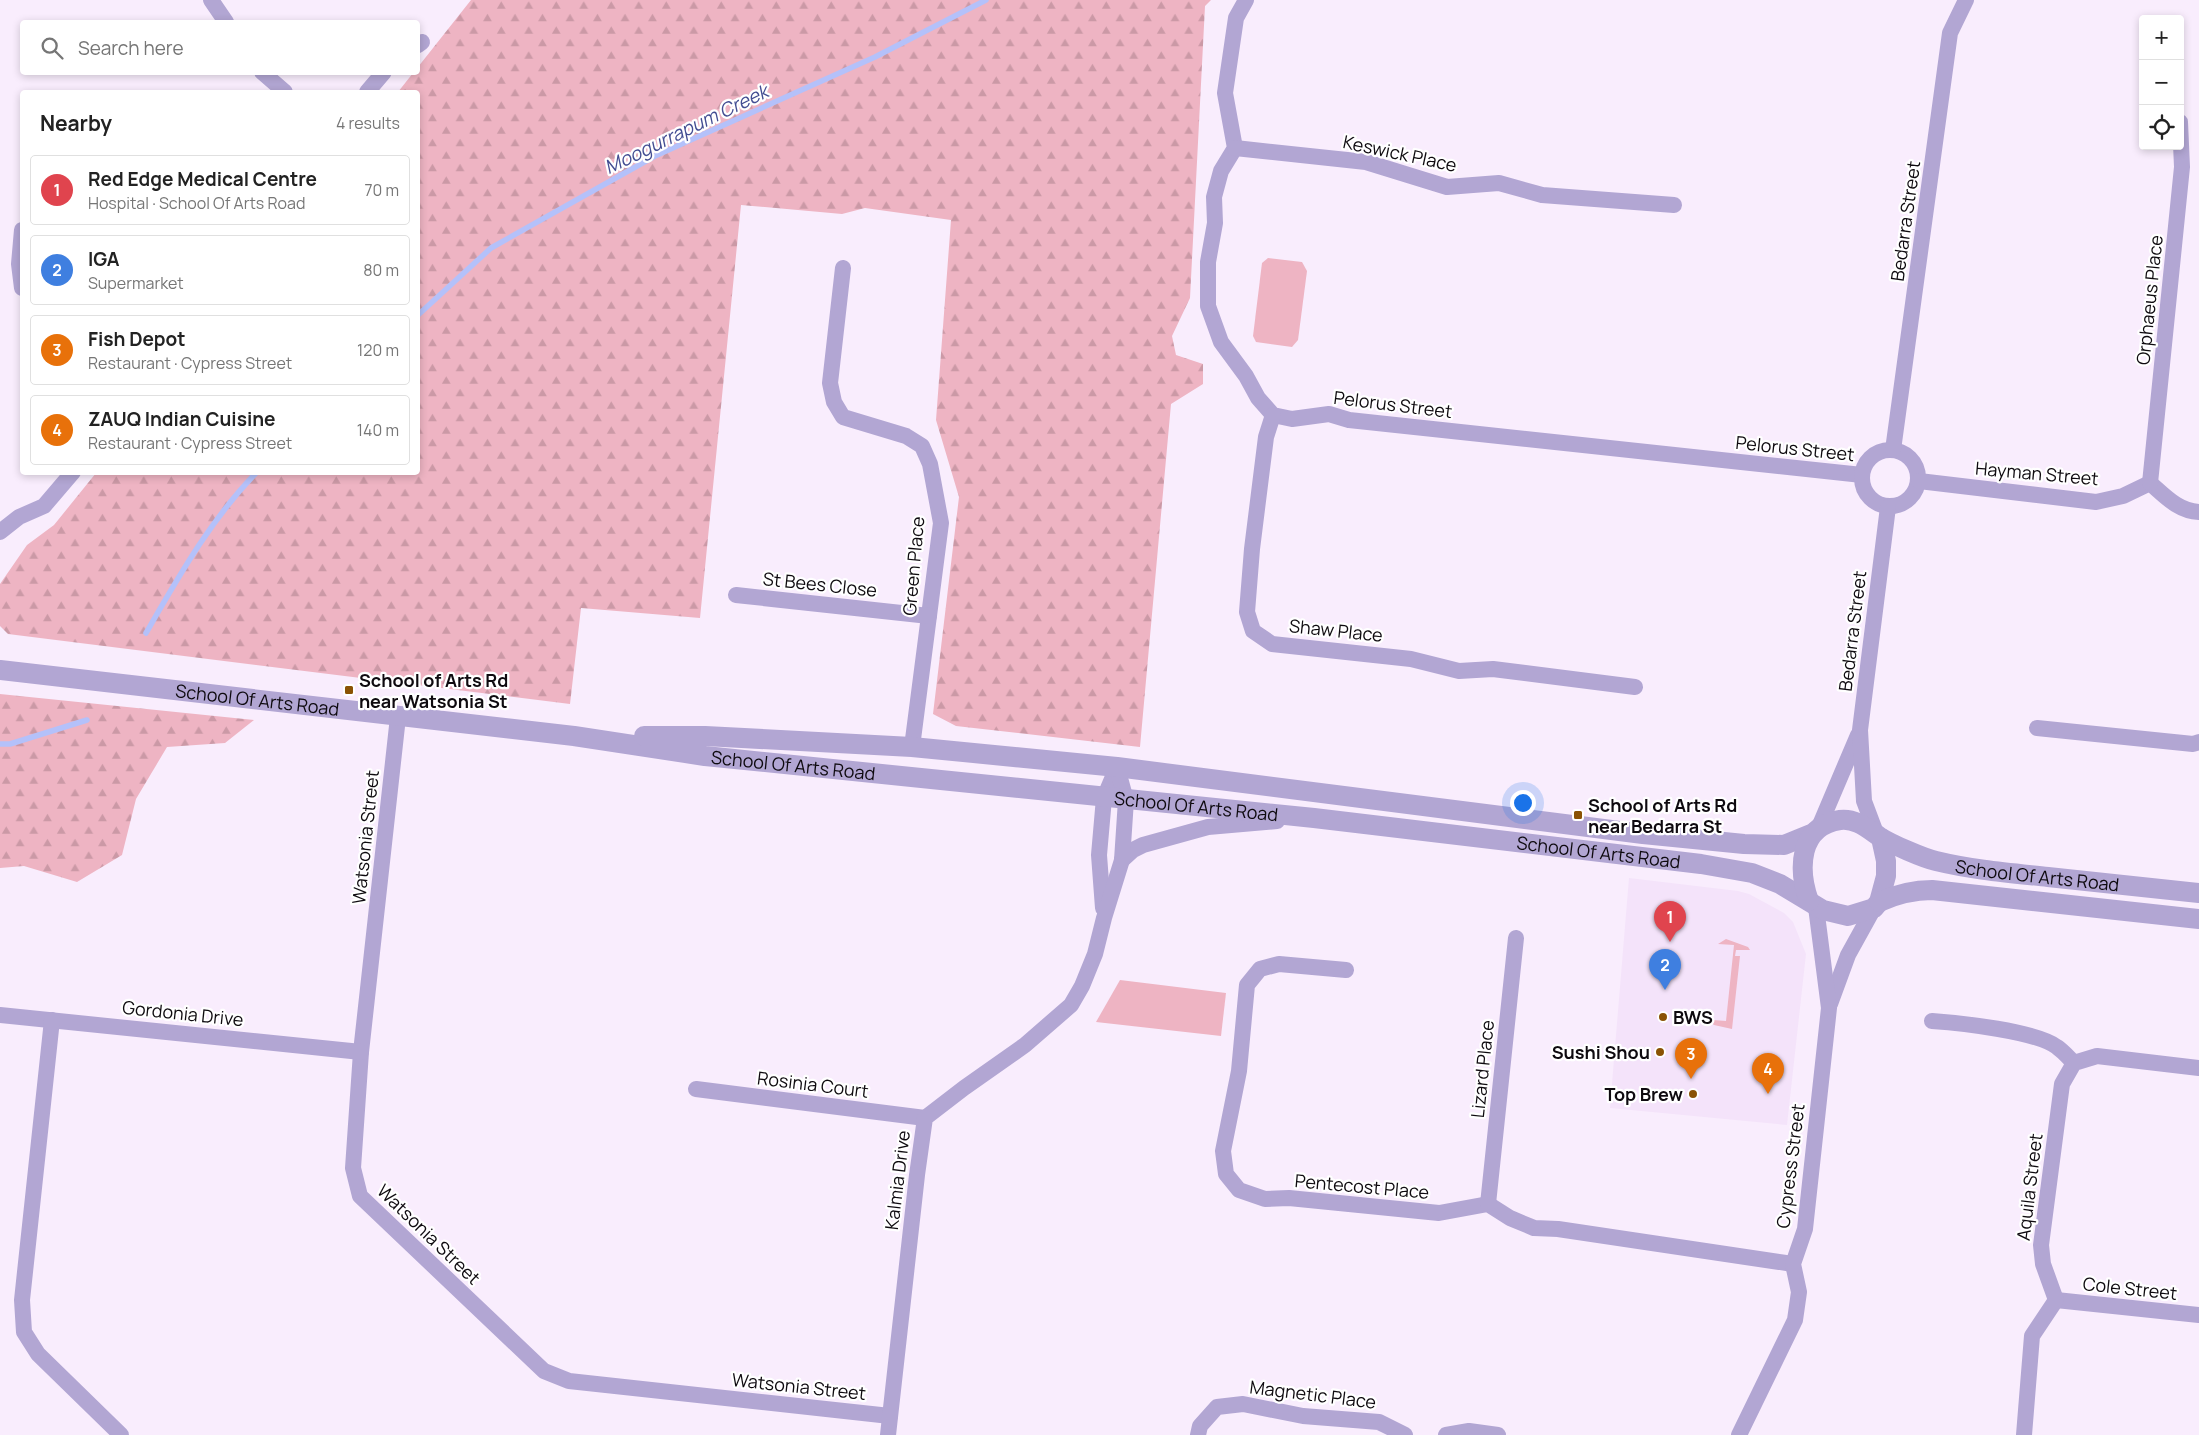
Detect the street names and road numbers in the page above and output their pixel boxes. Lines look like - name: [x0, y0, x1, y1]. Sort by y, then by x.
- street label: Keswick Place: [1341, 129, 1459, 177]
- street label: Bedarra Street: [1885, 159, 1925, 283]
- street label: Orphaeus Place: [2130, 234, 2168, 366]
- street label: Pelorus Street: [1332, 385, 1454, 423]
- street label: Pelorus Street: [1734, 430, 1856, 466]
- street label: Hayman Street: [1974, 456, 2100, 490]
- street label: Green Place: [897, 515, 929, 617]
- street label: St Bees Close: [762, 566, 878, 602]
- street label: Bedarra Street: [1833, 569, 1871, 693]
- street label: Shaw Place: [1288, 613, 1384, 647]
- street label: School Of Arts Road: [174, 678, 341, 721]
- street label: School Of Arts Road: [710, 745, 876, 785]
- street label: Watsonia Street: [346, 769, 384, 905]
- street label: School Of Arts Road: [1113, 786, 1279, 826]
- street label: School Of Arts Road: [1515, 830, 1682, 873]
- street label: School Of Arts Road: [1953, 853, 2121, 896]
- street label: Gordonia Drive: [121, 995, 245, 1031]
- street label: Lizard Place: [1465, 1019, 1499, 1119]
- street label: Rosinia Court: [756, 1065, 870, 1103]
- street label: Cypress Street: [1770, 1102, 1810, 1230]
- street label: Kalmia Drive: [879, 1129, 915, 1231]
- street label: Aquila Street: [2011, 1132, 2047, 1242]
- street label: Pentecost Place: [1294, 1168, 1430, 1204]
- street label: Watsonia Street: [372, 1179, 486, 1289]
- street label: Cole Street: [2082, 1271, 2178, 1305]
- street label: Watsonia Street: [731, 1367, 867, 1405]
- street label: Magnetic Place: [1248, 1374, 1378, 1414]

